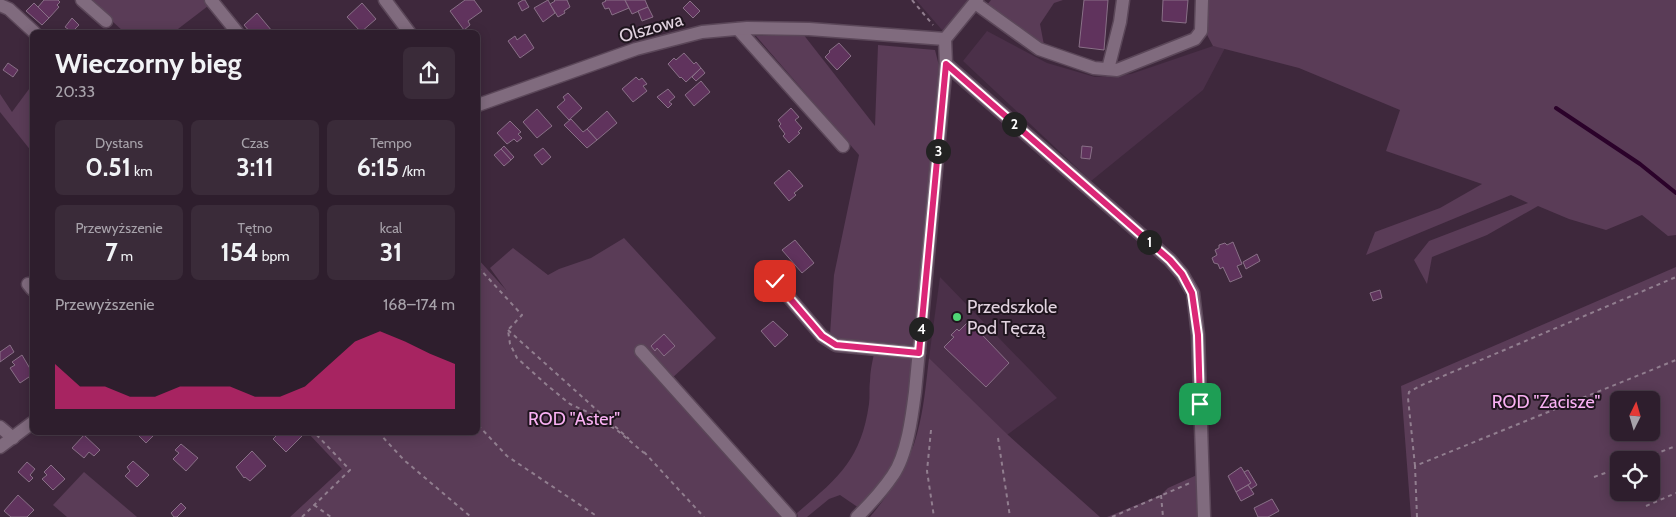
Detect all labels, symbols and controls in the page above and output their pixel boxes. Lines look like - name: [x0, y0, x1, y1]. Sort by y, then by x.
- street label: Olszowa: [617, 8, 686, 48]
- text: Wieczorny bieg: [55, 46, 241, 80]
- button: share: [403, 47, 455, 99]
- text: 20:33: [55, 82, 95, 101]
- pin: 2: [1002, 112, 1026, 136]
- text: 2: [1011, 115, 1018, 133]
- text: Dystans: [95, 134, 143, 152]
- text: Czas: [241, 134, 269, 152]
- text: Tempo: [370, 134, 412, 152]
- pin: 3: [926, 138, 950, 164]
- text: 3: [935, 142, 942, 160]
- text: 0.51: [85, 152, 131, 182]
- text: 3:11: [236, 152, 274, 182]
- text: 6:15: [357, 152, 399, 182]
- text: km: [131, 162, 153, 180]
- text: /km: [399, 162, 425, 180]
- text: Przewyższenie: [75, 219, 163, 237]
- text: Tętno: [238, 219, 272, 237]
- text: kcal: [380, 219, 402, 237]
- pin: 1: [1136, 230, 1162, 254]
- text: 1: [1147, 233, 1152, 251]
- text: 7: [105, 237, 118, 267]
- text: 154: [220, 237, 259, 267]
- text: 31: [380, 237, 402, 267]
- text: m: [118, 247, 133, 265]
- text: bpm: [259, 247, 290, 265]
- pin: [754, 260, 796, 302]
- icon: check: [761, 267, 789, 295]
- text: Przewyższenie: [55, 295, 155, 314]
- text: 168–174 m: [383, 295, 455, 314]
- place label: Przedszkole Pod Tęczą: [967, 296, 1057, 339]
- marker: Przedszkole Pod Tęczą: [951, 311, 963, 323]
- pin: 4: [908, 316, 934, 342]
- text: 4: [917, 320, 926, 338]
- pin: [1179, 383, 1221, 425]
- icon: arrive: [1186, 390, 1214, 418]
- park label: ROD "Zacisze": [1492, 391, 1600, 413]
- north arrow: [1610, 391, 1660, 441]
- map controls: [1610, 391, 1660, 501]
- park label: ROD "Aster": [528, 408, 620, 430]
- button: locate: [1610, 451, 1660, 501]

